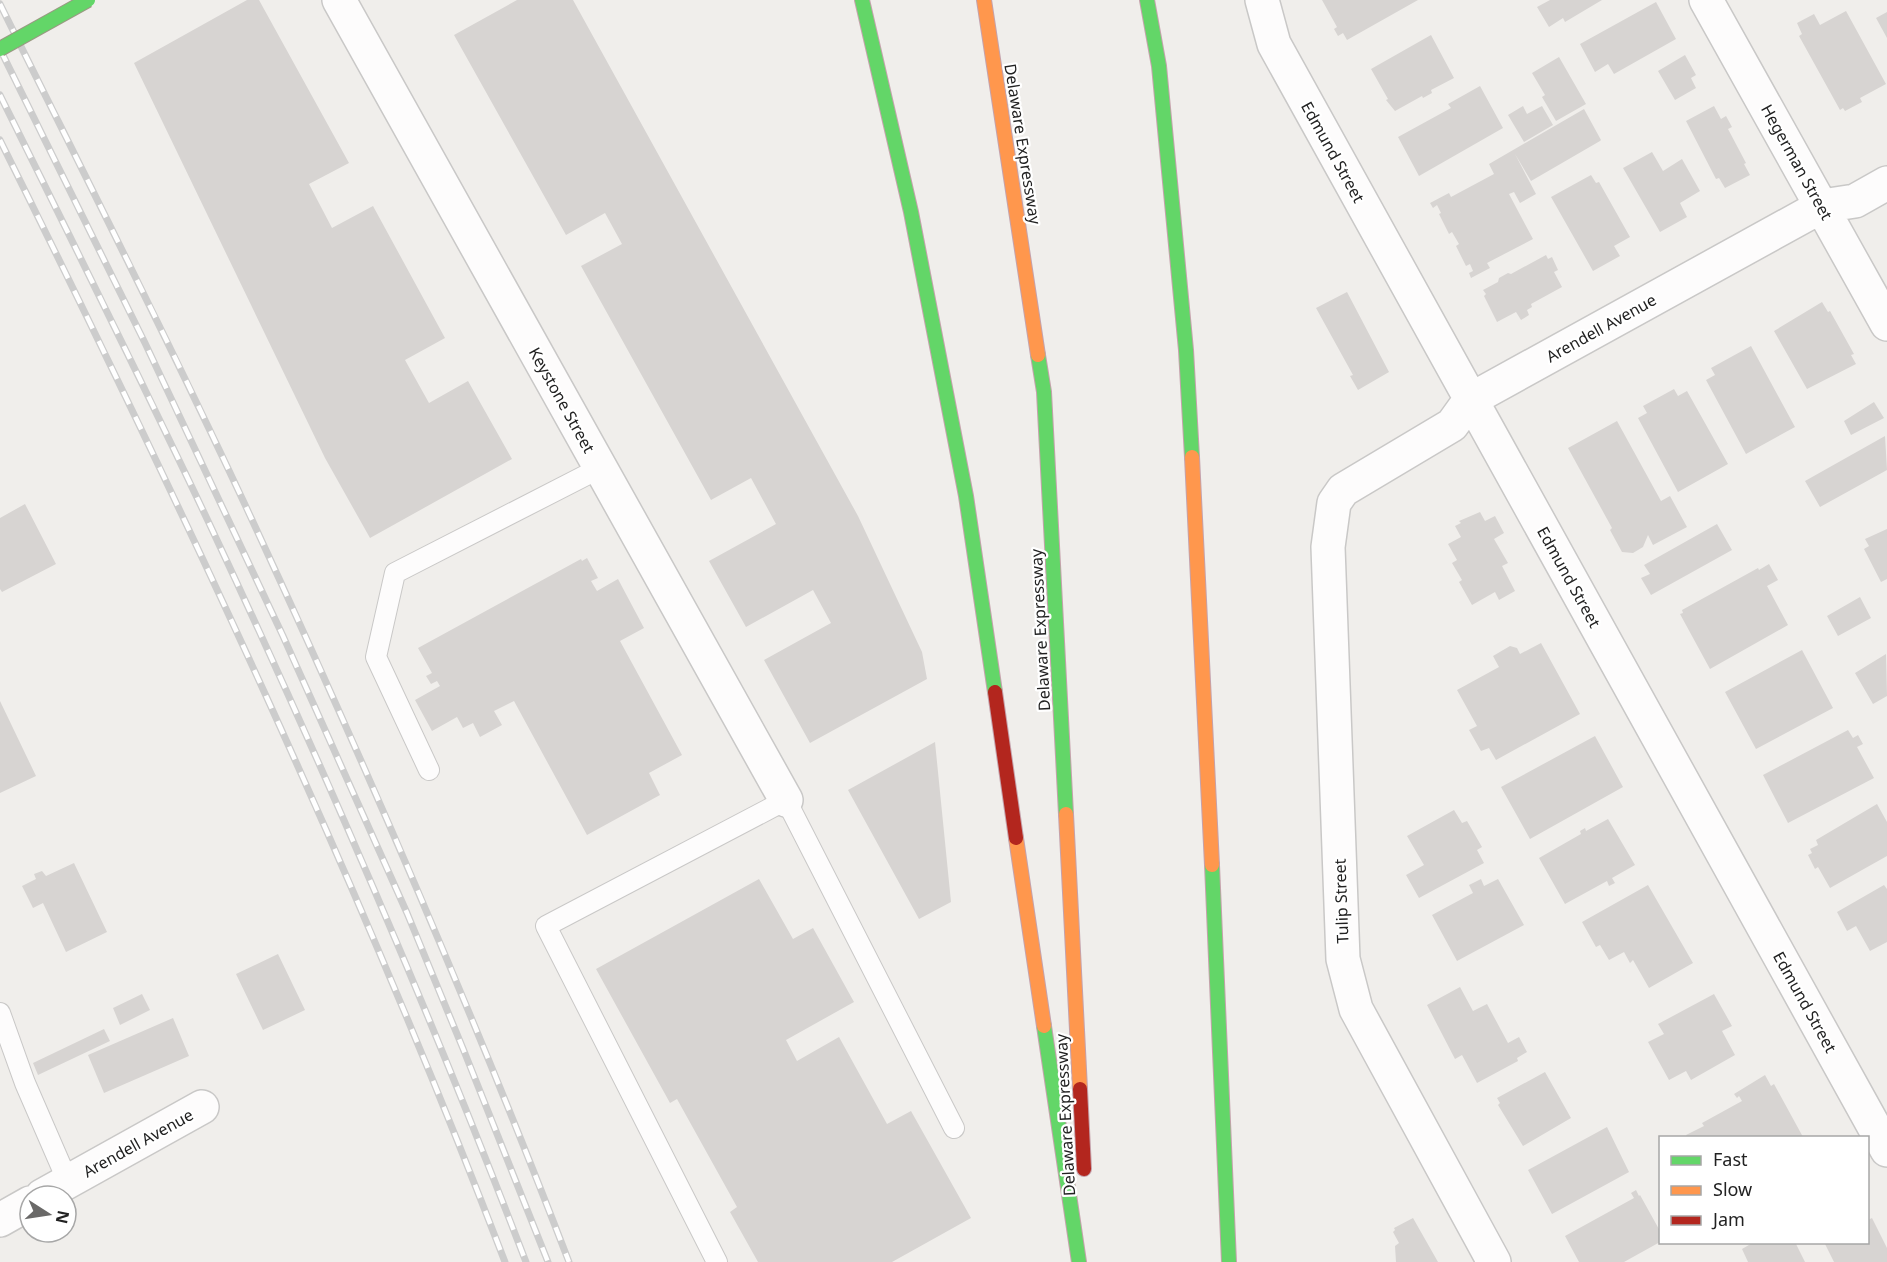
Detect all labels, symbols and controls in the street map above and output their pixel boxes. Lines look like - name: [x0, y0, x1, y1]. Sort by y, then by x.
- street label: Delaware Expressway: [999, 62, 1047, 227]
- street label: Edmund Street: [1296, 98, 1370, 207]
- street label: Hegerman Street: [1756, 100, 1838, 224]
- street label: Arendell Avenue: [1542, 289, 1660, 367]
- street label: Keystone Street: [524, 343, 600, 457]
- street label: Edmund Street: [1532, 523, 1606, 632]
- street label: Delaware Expressway: [1025, 548, 1055, 712]
- street label: Tulip Street: [1329, 858, 1353, 944]
- street label: Edmund Street: [1768, 948, 1842, 1057]
- street label: Delaware Expressway: [1050, 1033, 1080, 1197]
- street label: Arendell Avenue: [79, 1104, 197, 1182]
- legend: [1659, 1136, 1869, 1244]
- text: Fast: [1713, 1147, 1748, 1171]
- text: Slow: [1713, 1177, 1752, 1201]
- north arrow: [18, 1184, 78, 1244]
- text: Jam: [1711, 1207, 1745, 1231]
- text: N: [51, 1208, 75, 1226]

